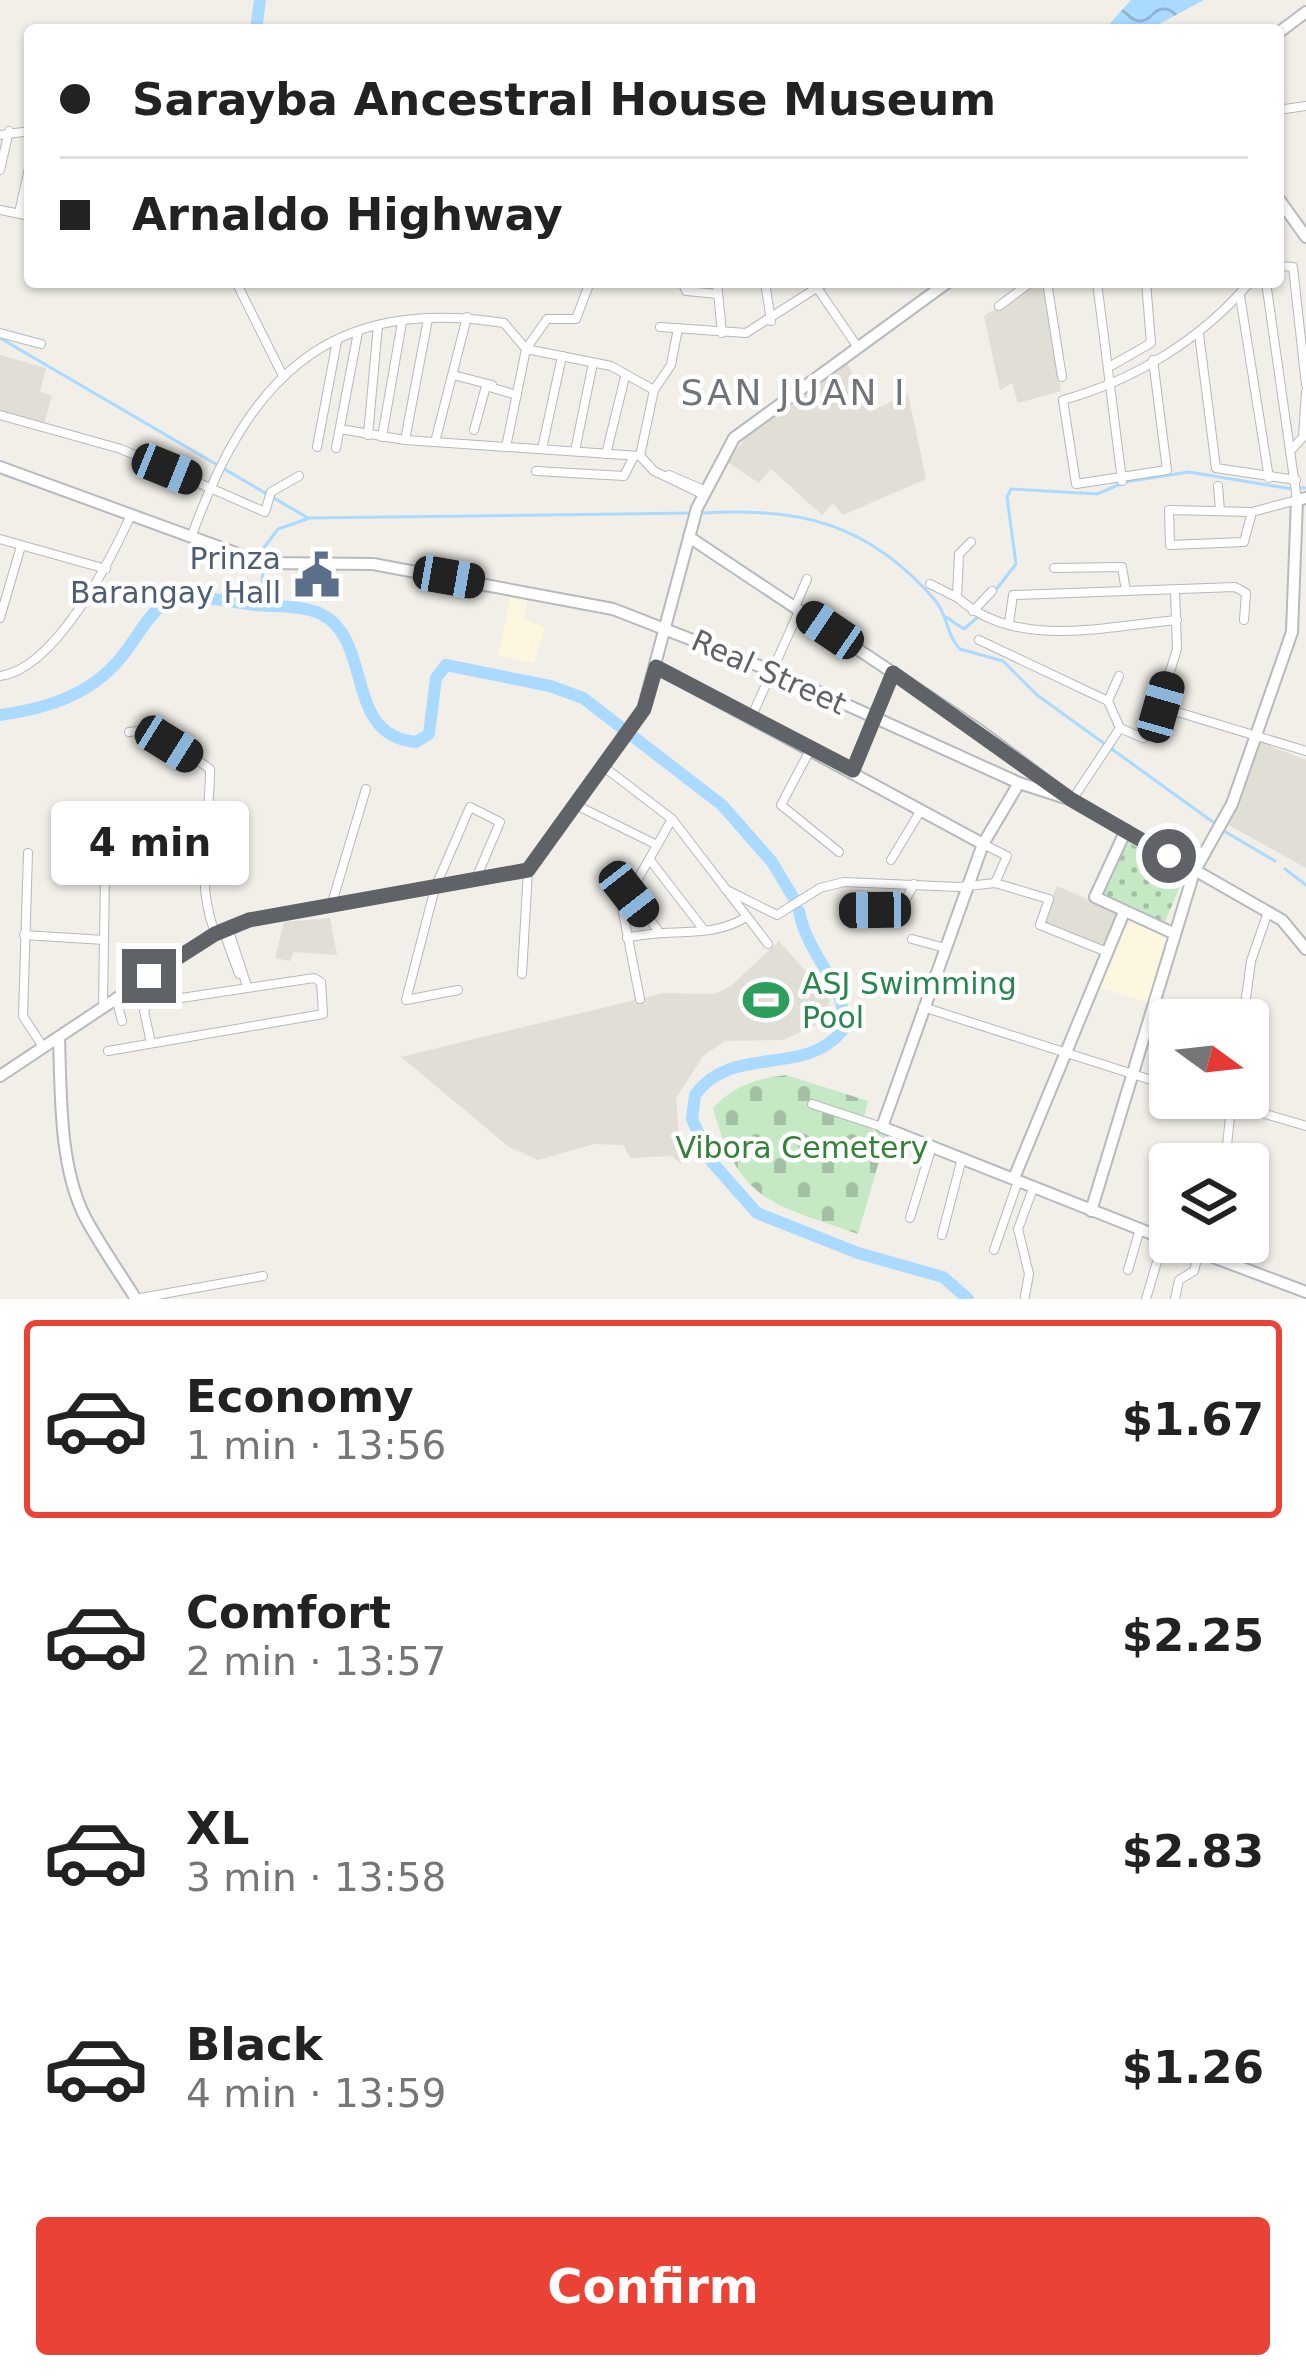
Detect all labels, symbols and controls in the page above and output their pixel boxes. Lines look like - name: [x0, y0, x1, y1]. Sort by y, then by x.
- text: Sarayba Ancestral House Museum: [132, 73, 996, 126]
- text: Arnaldo Highway: [132, 188, 563, 241]
- district label: SAN JUAN I: [680, 372, 908, 413]
- car: [127, 439, 207, 499]
- place label: Prinza Barangay Hall: [70, 541, 281, 610]
- public building icon: Prinza Barangay Hall: [292, 550, 342, 600]
- car: [410, 553, 488, 601]
- car: [790, 595, 870, 665]
- street label: Real Street: [686, 622, 852, 722]
- car: [1134, 667, 1188, 747]
- car: [129, 710, 209, 778]
- callout: 4 min: [50, 802, 248, 886]
- text: 4 min: [89, 820, 211, 865]
- route start: [1142, 829, 1196, 883]
- car: [593, 855, 665, 933]
- car: [839, 891, 911, 929]
- route end: [122, 949, 176, 1003]
- place label: ASJ Swimming Pool: [802, 966, 1017, 1035]
- sports icon: ASJ Swimming Pool: [741, 975, 791, 1025]
- north arrow: [1149, 999, 1269, 1119]
- map controls: [1149, 999, 1269, 1263]
- park label: Vibora Cemetery: [675, 1130, 929, 1165]
- button: layers: [1149, 1143, 1269, 1263]
- icon: car: [42, 1365, 150, 1473]
- text: Economy: [186, 1370, 414, 1423]
- text: $1.67: [1122, 1393, 1264, 1446]
- text: 1 min · 13:56: [186, 1423, 446, 1468]
- icon: car: [42, 1581, 150, 1689]
- text: Comfort: [186, 1586, 391, 1639]
- text: $2.25: [1122, 1609, 1264, 1662]
- text: 2 min · 13:57: [186, 1639, 446, 1684]
- icon: car: [42, 1797, 150, 1905]
- text: XL: [186, 1802, 249, 1855]
- text: $2.83: [1122, 1825, 1264, 1878]
- text: 3 min · 13:58: [186, 1855, 446, 1900]
- icon: car: [42, 2013, 150, 2121]
- text: Black: [186, 2018, 323, 2071]
- text: $1.26: [1122, 2041, 1264, 2094]
- text: 4 min · 13:59: [186, 2071, 446, 2116]
- button: Confirm: [36, 2217, 1270, 2355]

